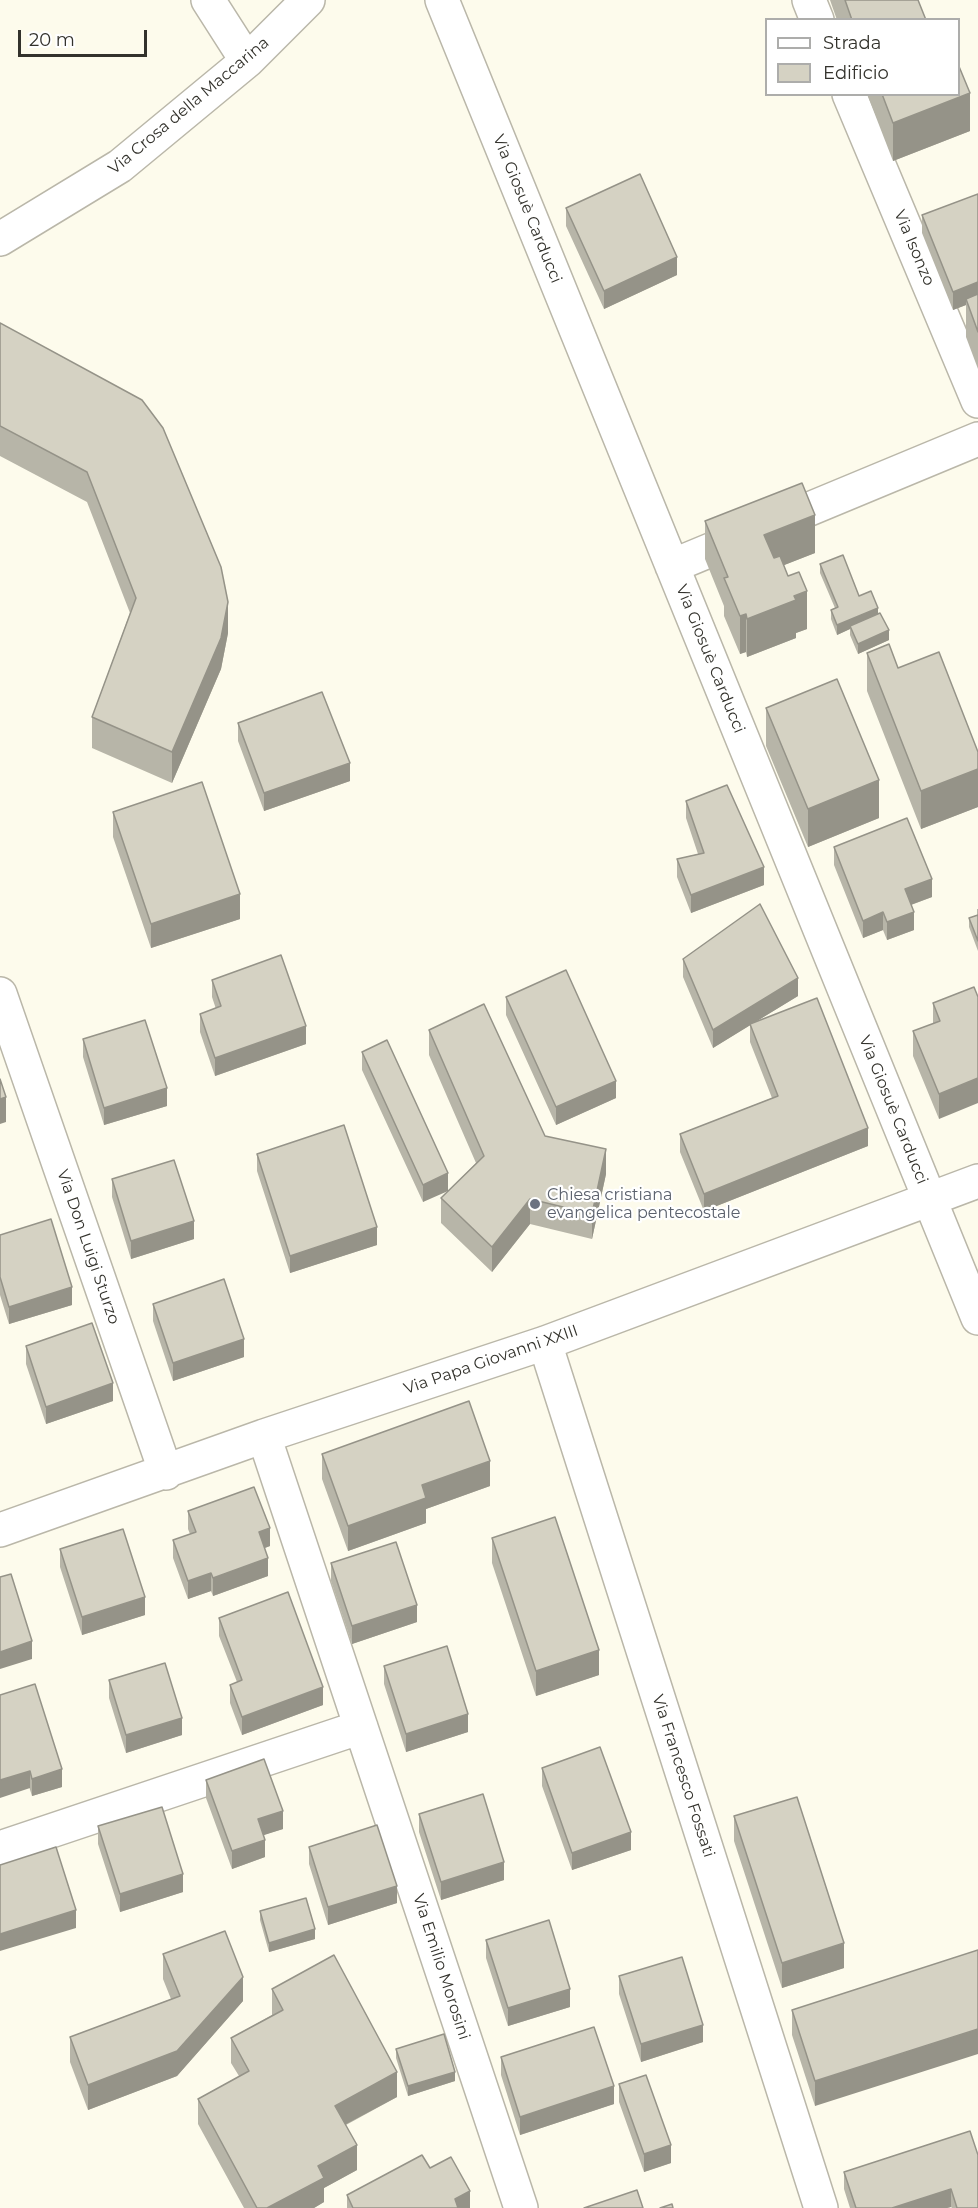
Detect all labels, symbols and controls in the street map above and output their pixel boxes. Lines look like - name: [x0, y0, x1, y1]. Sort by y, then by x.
- scale bar: [21, 18, 150, 56]
- legend: [765, 18, 960, 96]
- text: 20 m: [29, 29, 75, 51]
- text: Strada: [823, 32, 881, 54]
- street label: Via Crosa della Maccarina: [105, 33, 273, 179]
- text: Edificio: [823, 62, 889, 84]
- street label: Via Giosuè Carducci: [488, 132, 566, 286]
- street label: Via Isonzo: [889, 207, 939, 289]
- street label: Via Giosuè Carducci: [671, 582, 749, 736]
- street label: Via Giosuè Carducci: [854, 1033, 932, 1187]
- street label: Via Don Luigi Sturzo: [52, 1167, 124, 1327]
- place label: Chiesa cristiana evangelica pentecostale: [547, 1185, 740, 1223]
- marker: Chiesa cristiana evangelica pentecostale: [528, 1197, 542, 1211]
- street label: Via Papa Giovanni XXIII: [401, 1321, 581, 1399]
- street label: Via Francesco Fossati: [648, 1692, 718, 1860]
- street label: Via Emilio Morosini: [408, 1892, 474, 2042]

